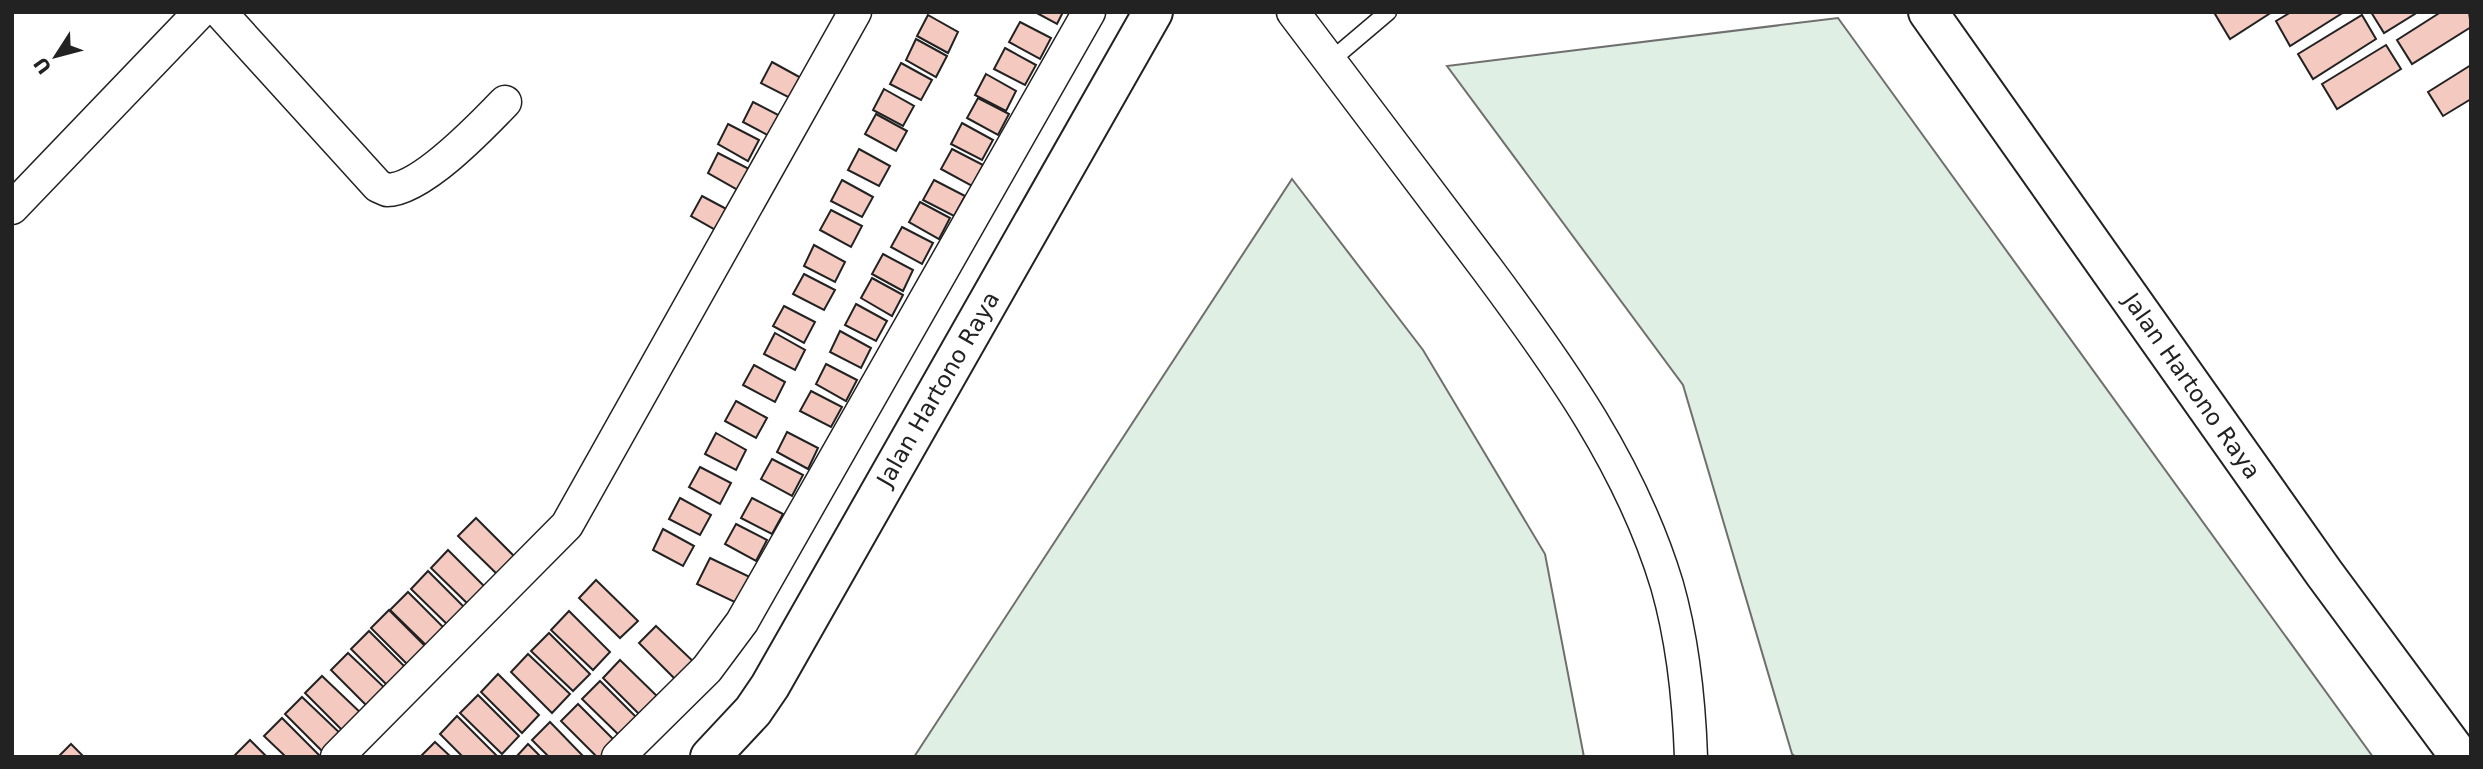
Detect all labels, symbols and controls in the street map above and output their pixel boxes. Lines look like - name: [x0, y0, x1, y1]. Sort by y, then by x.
- north arrow: [21, 21, 91, 91]
- text: U: [29, 53, 56, 79]
- street label: Jalan Hartono Raya: [871, 287, 1004, 493]
- street label: Jalan Hartono Raya: [2117, 287, 2266, 484]

